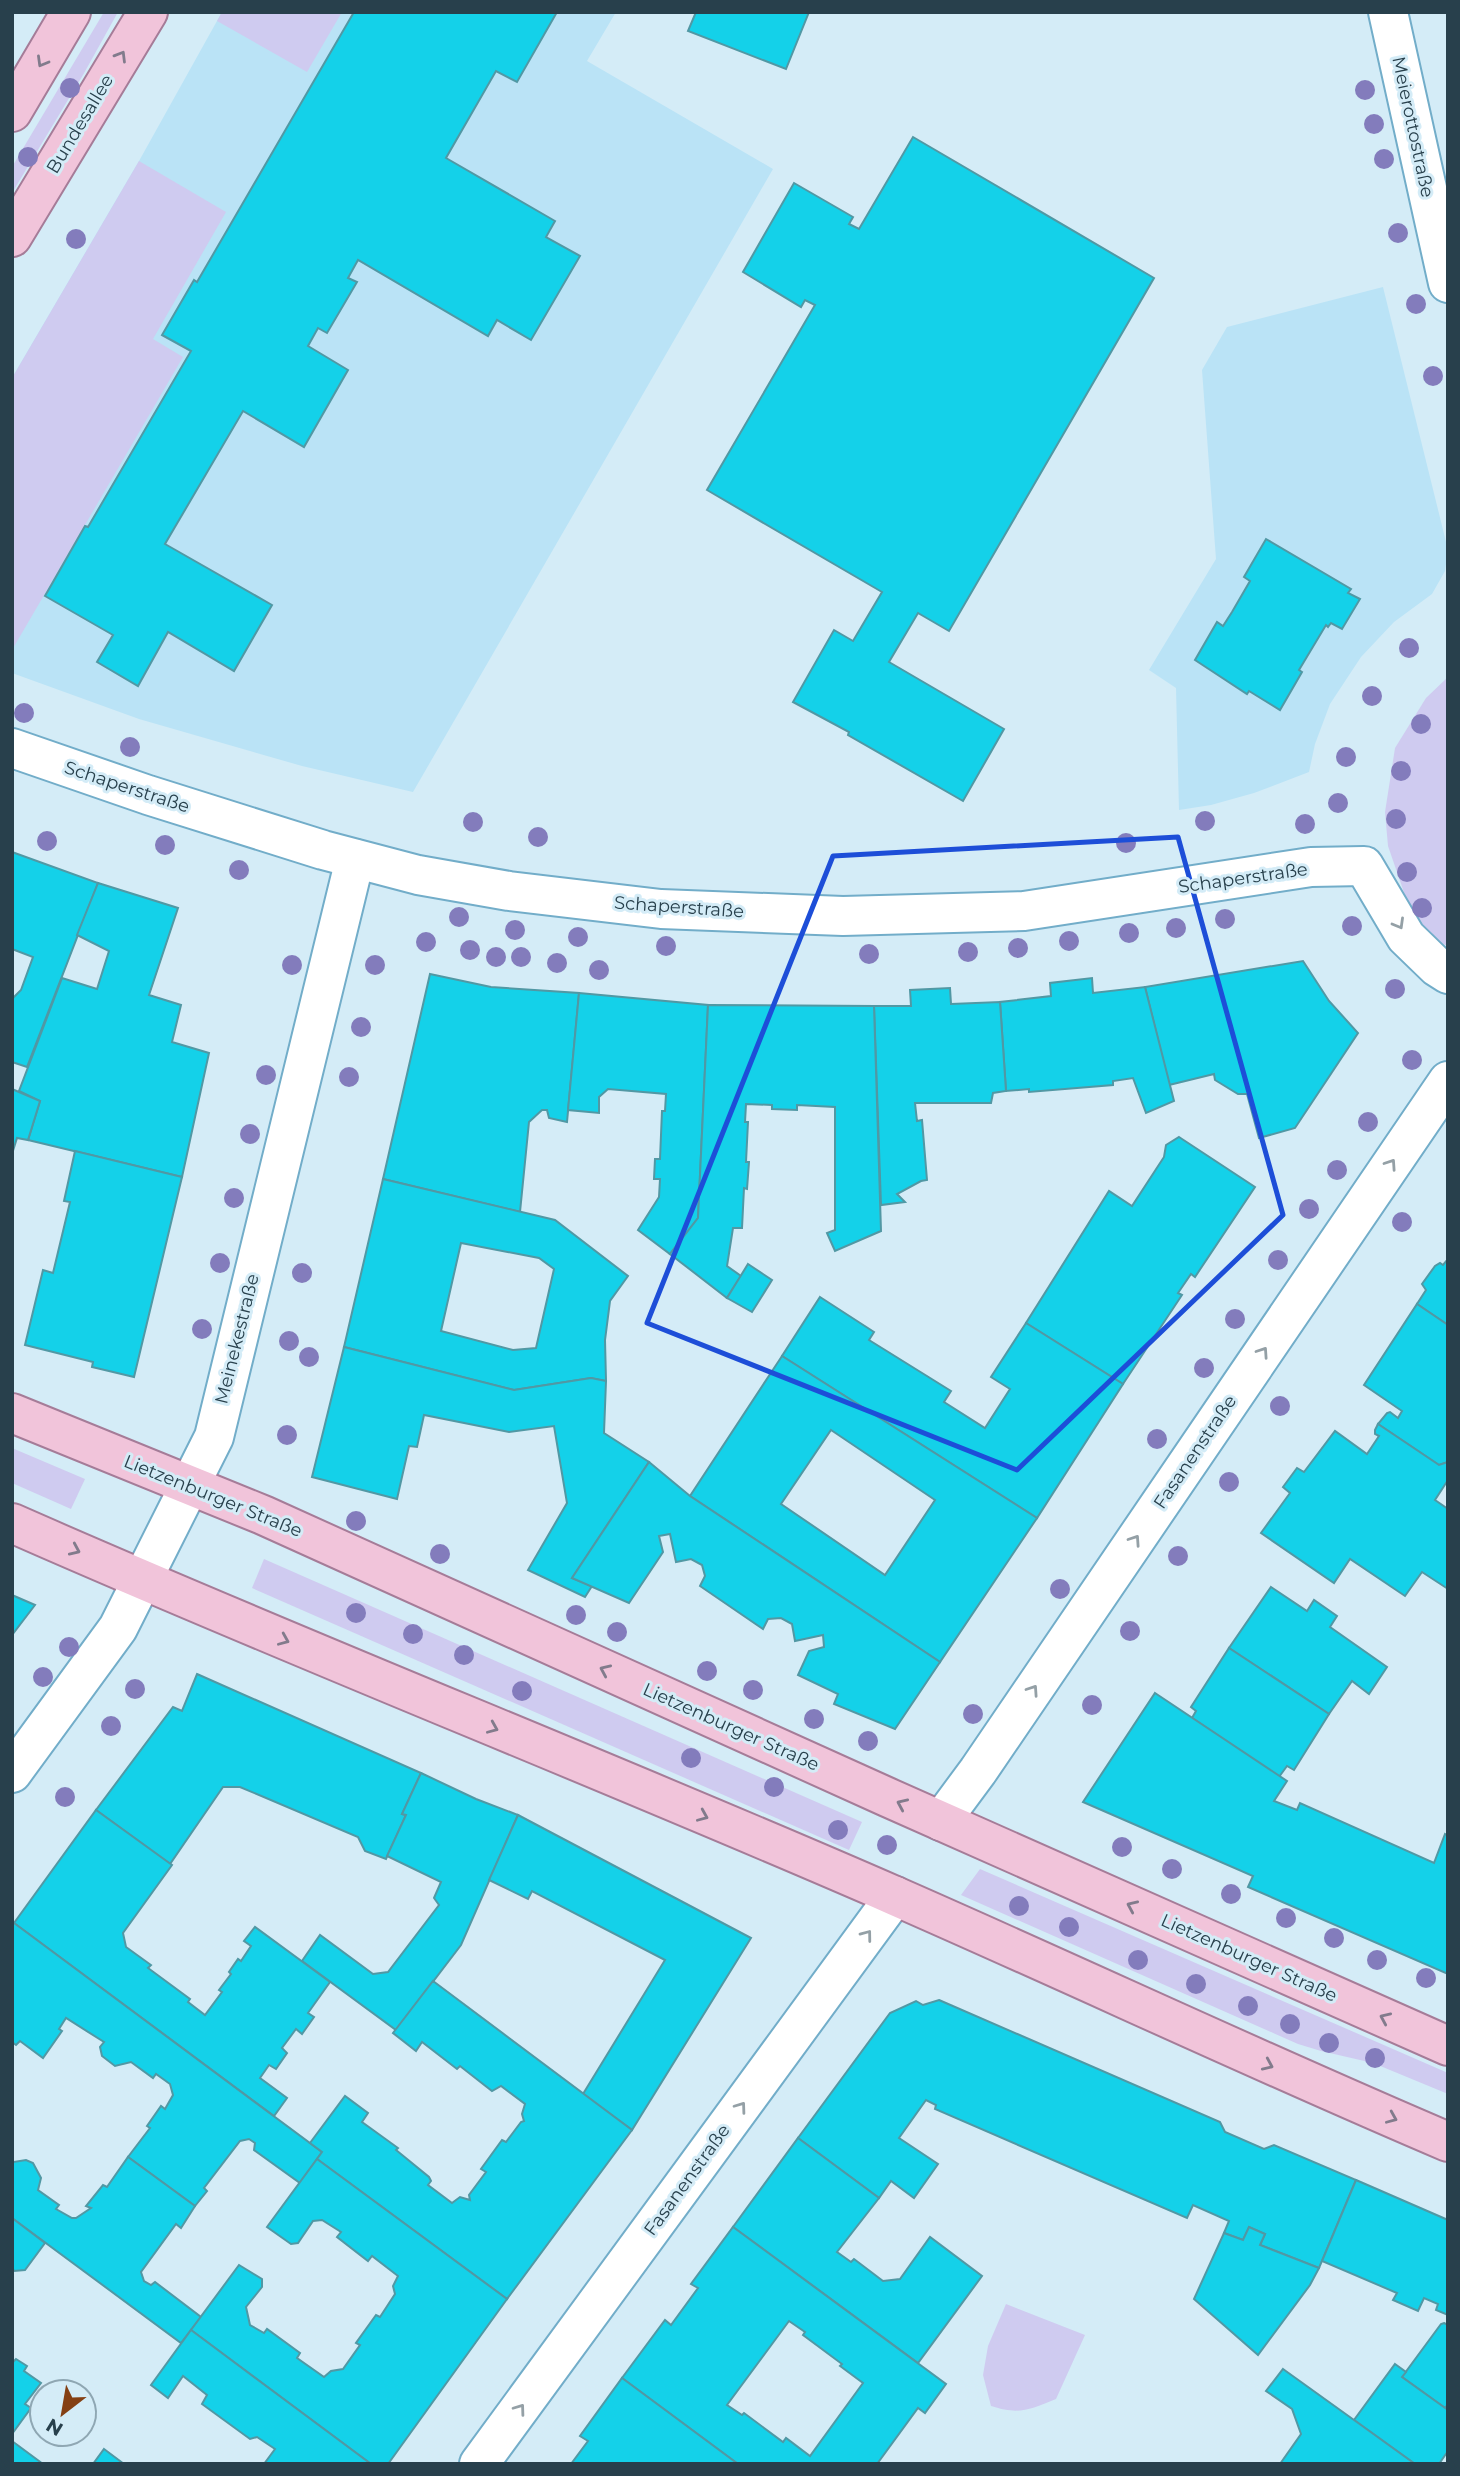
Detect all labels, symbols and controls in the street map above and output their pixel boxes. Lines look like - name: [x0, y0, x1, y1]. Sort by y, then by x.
- one-way arrow: [113, 51, 126, 64]
- one-way arrow: [37, 55, 50, 68]
- street label: Meierottostraße: [1387, 55, 1439, 200]
- street label: Bundesallee: [42, 70, 118, 178]
- street label: Schaperstraße: [62, 756, 192, 818]
- street label: Schaperstraße: [1177, 858, 1309, 898]
- street label: Schaperstraße: [613, 891, 745, 923]
- one-way arrow: [1391, 917, 1404, 930]
- one-way arrow: [1383, 1159, 1395, 1172]
- street label: Meinekestraße: [210, 1272, 264, 1406]
- one-way arrow: [1255, 1347, 1267, 1360]
- street label: Fasanenstraße: [1149, 1391, 1241, 1513]
- street label: Lietzenburger Straße: [121, 1450, 306, 1542]
- one-way arrow: [1127, 1535, 1139, 1548]
- one-way arrow: [67, 1542, 80, 1556]
- one-way arrow: [276, 1632, 289, 1646]
- one-way arrow: [600, 1664, 613, 1678]
- street label: Lietzenburger Straße: [640, 1678, 823, 1776]
- one-way arrow: [1025, 1685, 1037, 1698]
- one-way arrow: [486, 1720, 499, 1734]
- one-way arrow: [897, 1798, 909, 1812]
- one-way arrow: [697, 1807, 709, 1821]
- one-way arrow: [1127, 1900, 1140, 1914]
- street label: Lietzenburger Straße: [1158, 1909, 1341, 2007]
- one-way arrow: [858, 1930, 871, 1943]
- one-way arrow: [1380, 2012, 1393, 2026]
- one-way arrow: [1261, 2057, 1273, 2071]
- one-way arrow: [733, 2102, 745, 2114]
- one-way arrow: [1385, 2110, 1397, 2124]
- street label: Fasanenstraße: [639, 2120, 735, 2240]
- north arrow: [28, 2378, 98, 2448]
- one-way arrow: [512, 2404, 524, 2417]
- text: N: [42, 2413, 67, 2441]

